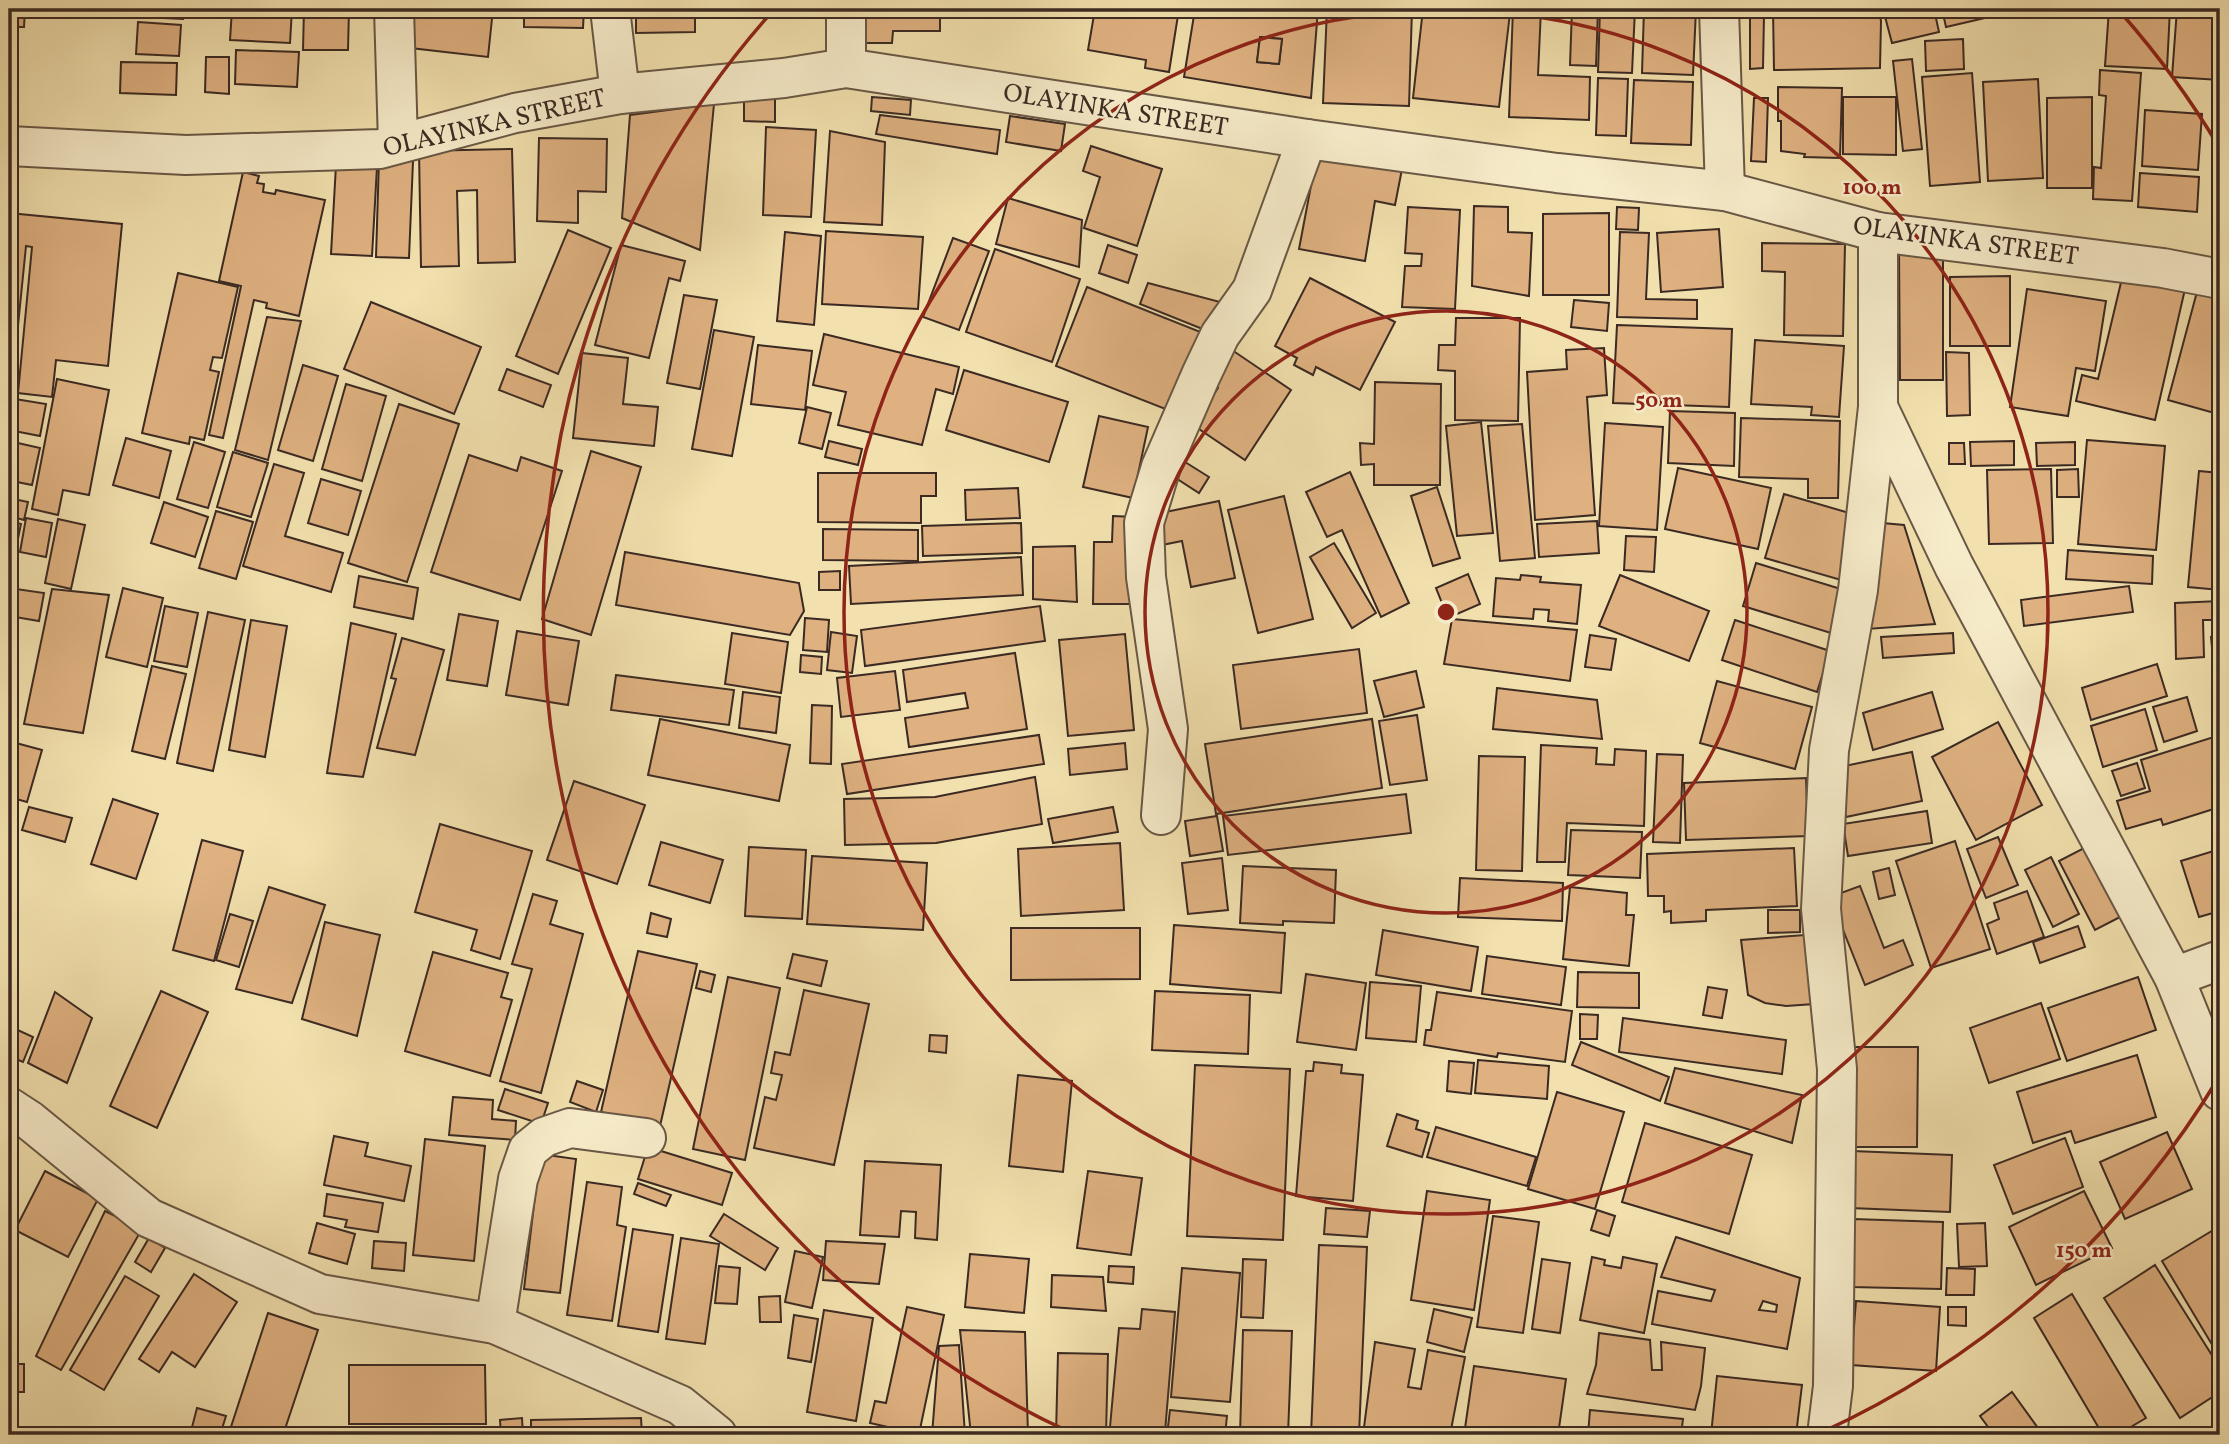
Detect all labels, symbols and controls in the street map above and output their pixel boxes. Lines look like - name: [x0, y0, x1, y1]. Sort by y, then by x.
- street label: OLAYINKA STREET: [1001, 75, 1231, 147]
- street label: OLAYINKA STREET: [380, 81, 609, 167]
- text: 100 m: [1842, 174, 1902, 203]
- street label: OLAYINKA STREET: [1851, 208, 2081, 276]
- text: 50 m: [1635, 387, 1683, 416]
- centre of rings: [1434, 600, 1458, 624]
- text: 150 m: [2056, 1237, 2112, 1266]

